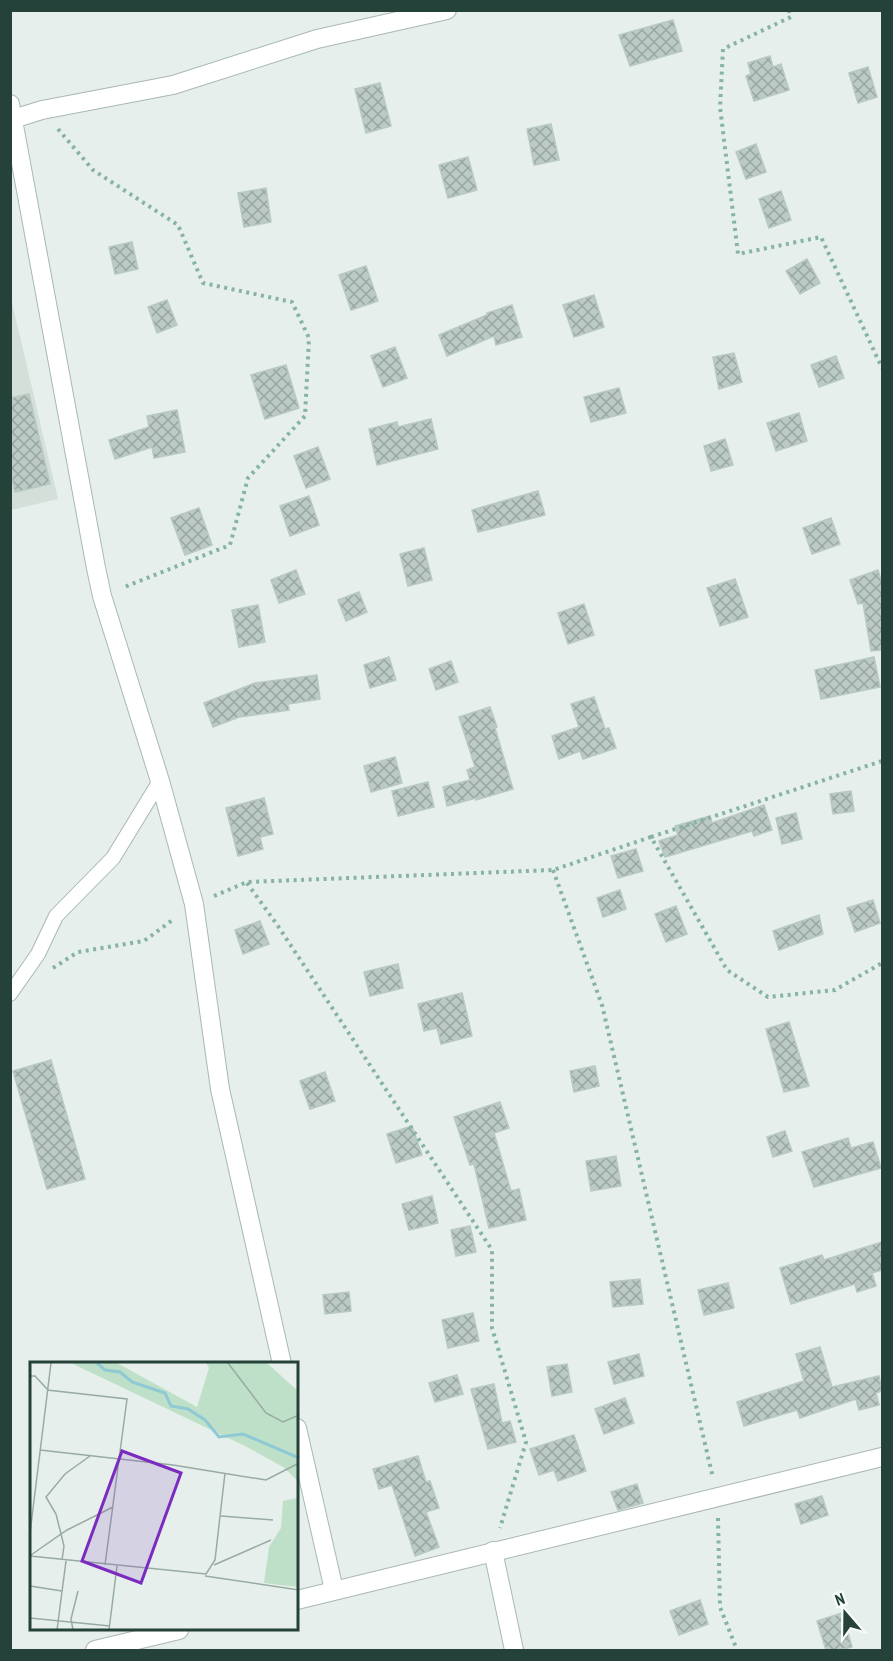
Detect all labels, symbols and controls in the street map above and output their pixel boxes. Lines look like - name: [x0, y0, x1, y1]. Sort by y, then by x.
- inset map: [30, 1362, 298, 1631]
- north arrow: [815, 1583, 875, 1643]
- text: N: [832, 1588, 847, 1610]

